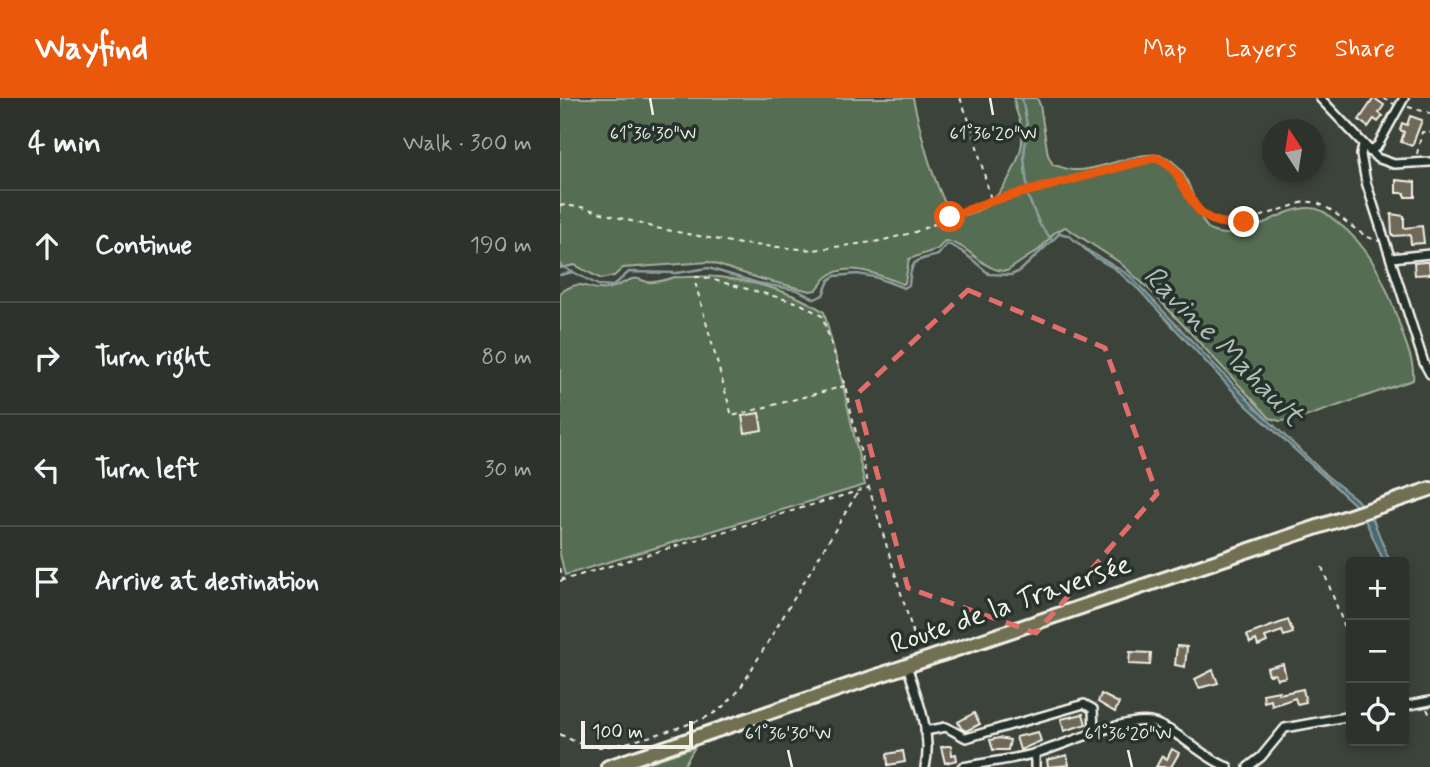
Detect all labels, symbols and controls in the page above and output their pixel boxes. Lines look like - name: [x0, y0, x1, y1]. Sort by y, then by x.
- text: Wayfind: [35, 27, 148, 71]
- text: Map: [1143, 34, 1187, 65]
- text: Layers: [1225, 34, 1297, 65]
- text: Share: [1335, 34, 1395, 65]
- north arrow: [1262, 119, 1325, 182]
- text: 61°36'30"W: [610, 122, 696, 146]
- text: 61°36'20"W: [950, 122, 1036, 146]
- text: 4 min: [28, 124, 101, 163]
- text: Walk · 300 m: [403, 129, 532, 159]
- route start: [934, 201, 965, 232]
- route end: [1228, 206, 1259, 237]
- icon: ahead: [28, 227, 66, 265]
- text: Continue: [95, 229, 192, 263]
- text: 190 m: [470, 231, 532, 261]
- water label: Ravine Mahault: [1134, 257, 1313, 436]
- icon: right: [28, 339, 66, 377]
- text: Turn right: [95, 341, 211, 375]
- text: 80 m: [481, 343, 532, 373]
- icon: left: [28, 451, 66, 489]
- text: Turn left: [95, 453, 199, 487]
- text: 30 m: [484, 455, 532, 485]
- street label: Route de la Traversée: [886, 546, 1136, 664]
- map controls: [1346, 557, 1409, 746]
- button: +: [1346, 557, 1409, 620]
- icon: arrive: [28, 563, 66, 601]
- text: Arrive at destination: [95, 565, 319, 599]
- button: −: [1346, 620, 1409, 683]
- button: locate: [1346, 683, 1409, 746]
- scale bar: [581, 718, 693, 750]
- text: 100 m: [592, 720, 643, 745]
- text: 61°36'30"W: [745, 722, 831, 746]
- text: 61°36'20"W: [1085, 722, 1171, 746]

